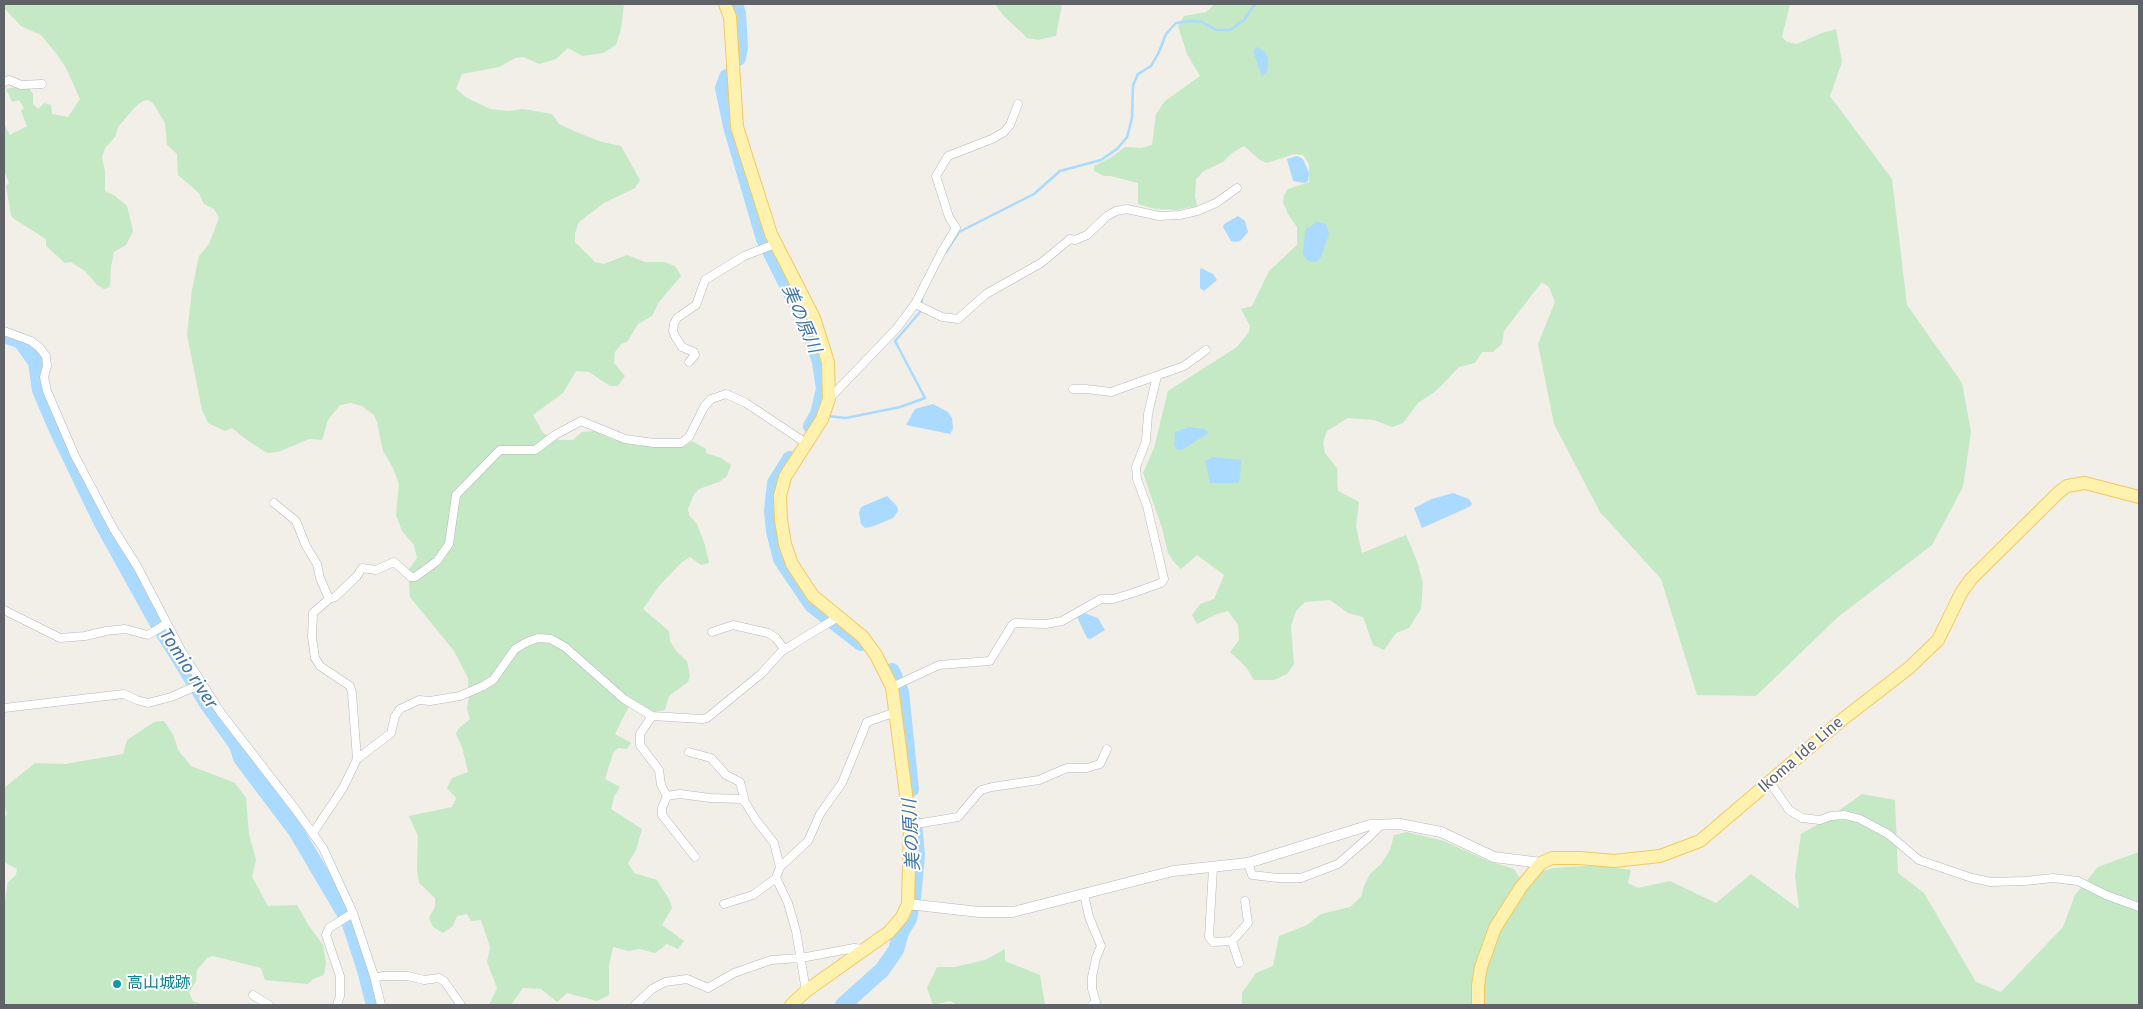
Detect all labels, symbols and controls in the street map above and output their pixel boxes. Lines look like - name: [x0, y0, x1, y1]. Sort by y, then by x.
- water label: 美の原川: [777, 282, 825, 356]
- water label: Tomio river: [154, 625, 222, 713]
- street label: Ikoma Ide Line: [1754, 713, 1848, 797]
- water label: 美の原川: [899, 798, 925, 872]
- place label: 高山城跡: [127, 974, 191, 994]
- marker: 高山城跡: [111, 978, 123, 990]

